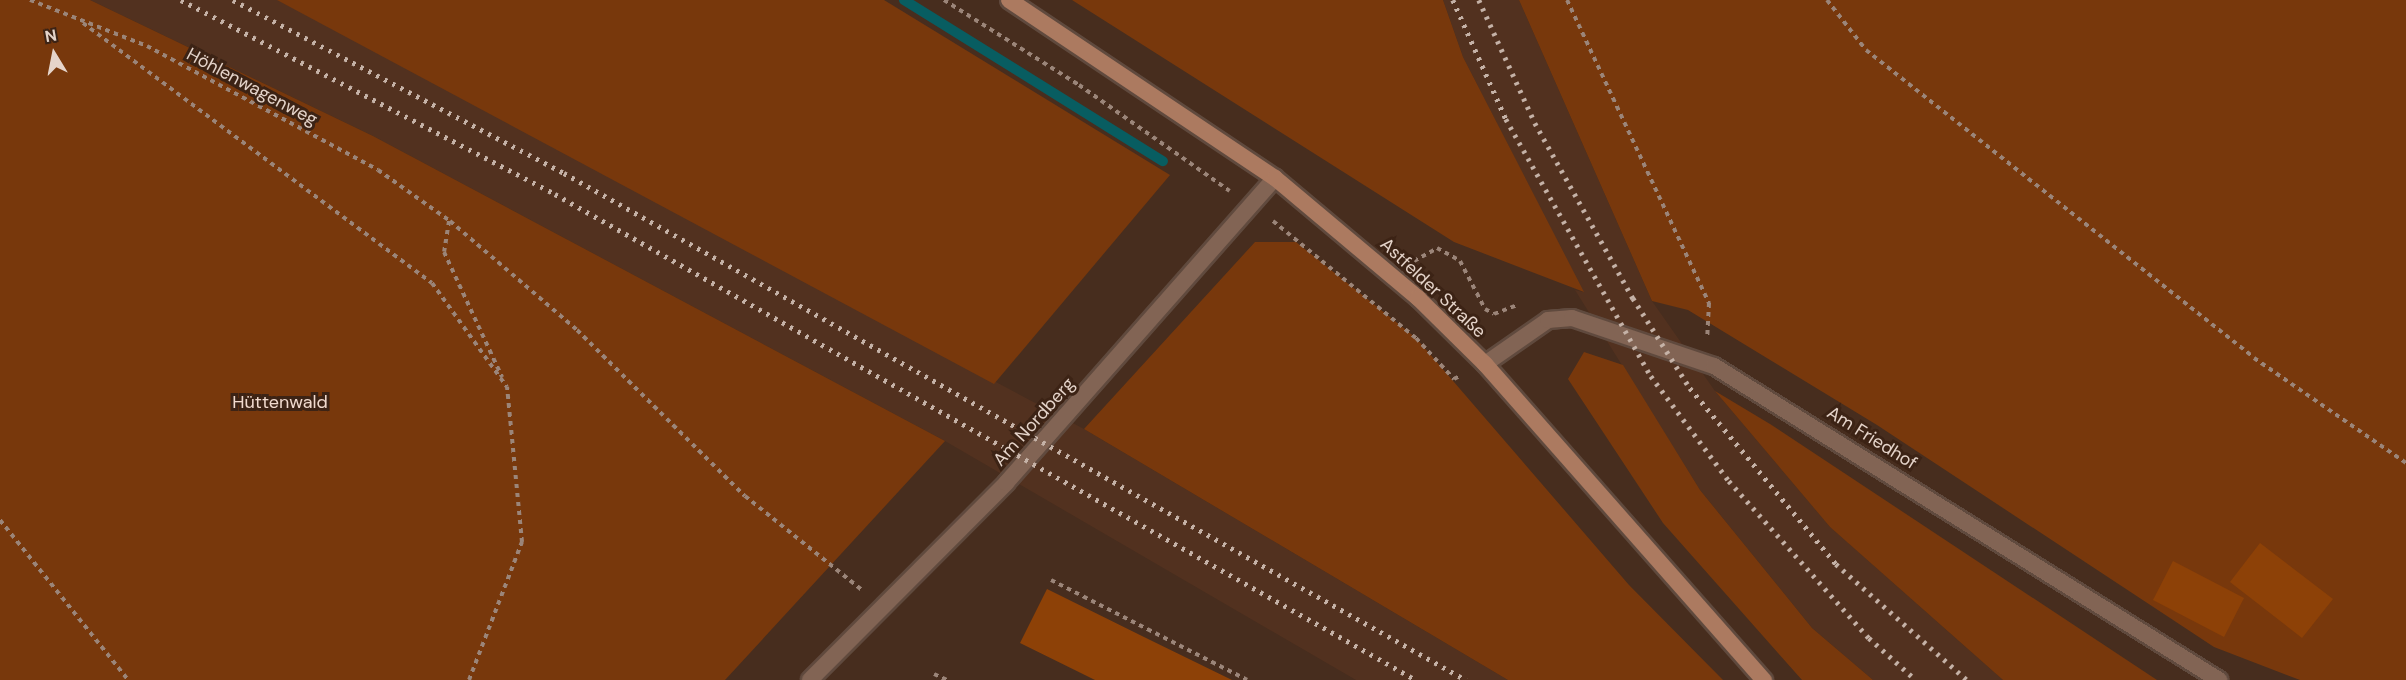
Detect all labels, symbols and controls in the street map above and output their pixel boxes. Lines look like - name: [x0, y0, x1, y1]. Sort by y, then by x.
- north arrow: [24, 24, 84, 84]
- text: N: [43, 24, 58, 47]
- street label: Höhlenwagenweg: [183, 43, 321, 131]
- street label: Astfelder Straße: [1376, 234, 1490, 342]
- street label: Am Nordberg: [989, 373, 1079, 471]
- park label: Hüttenwald: [232, 391, 328, 413]
- street label: Am Friedhof: [1823, 402, 1921, 474]

